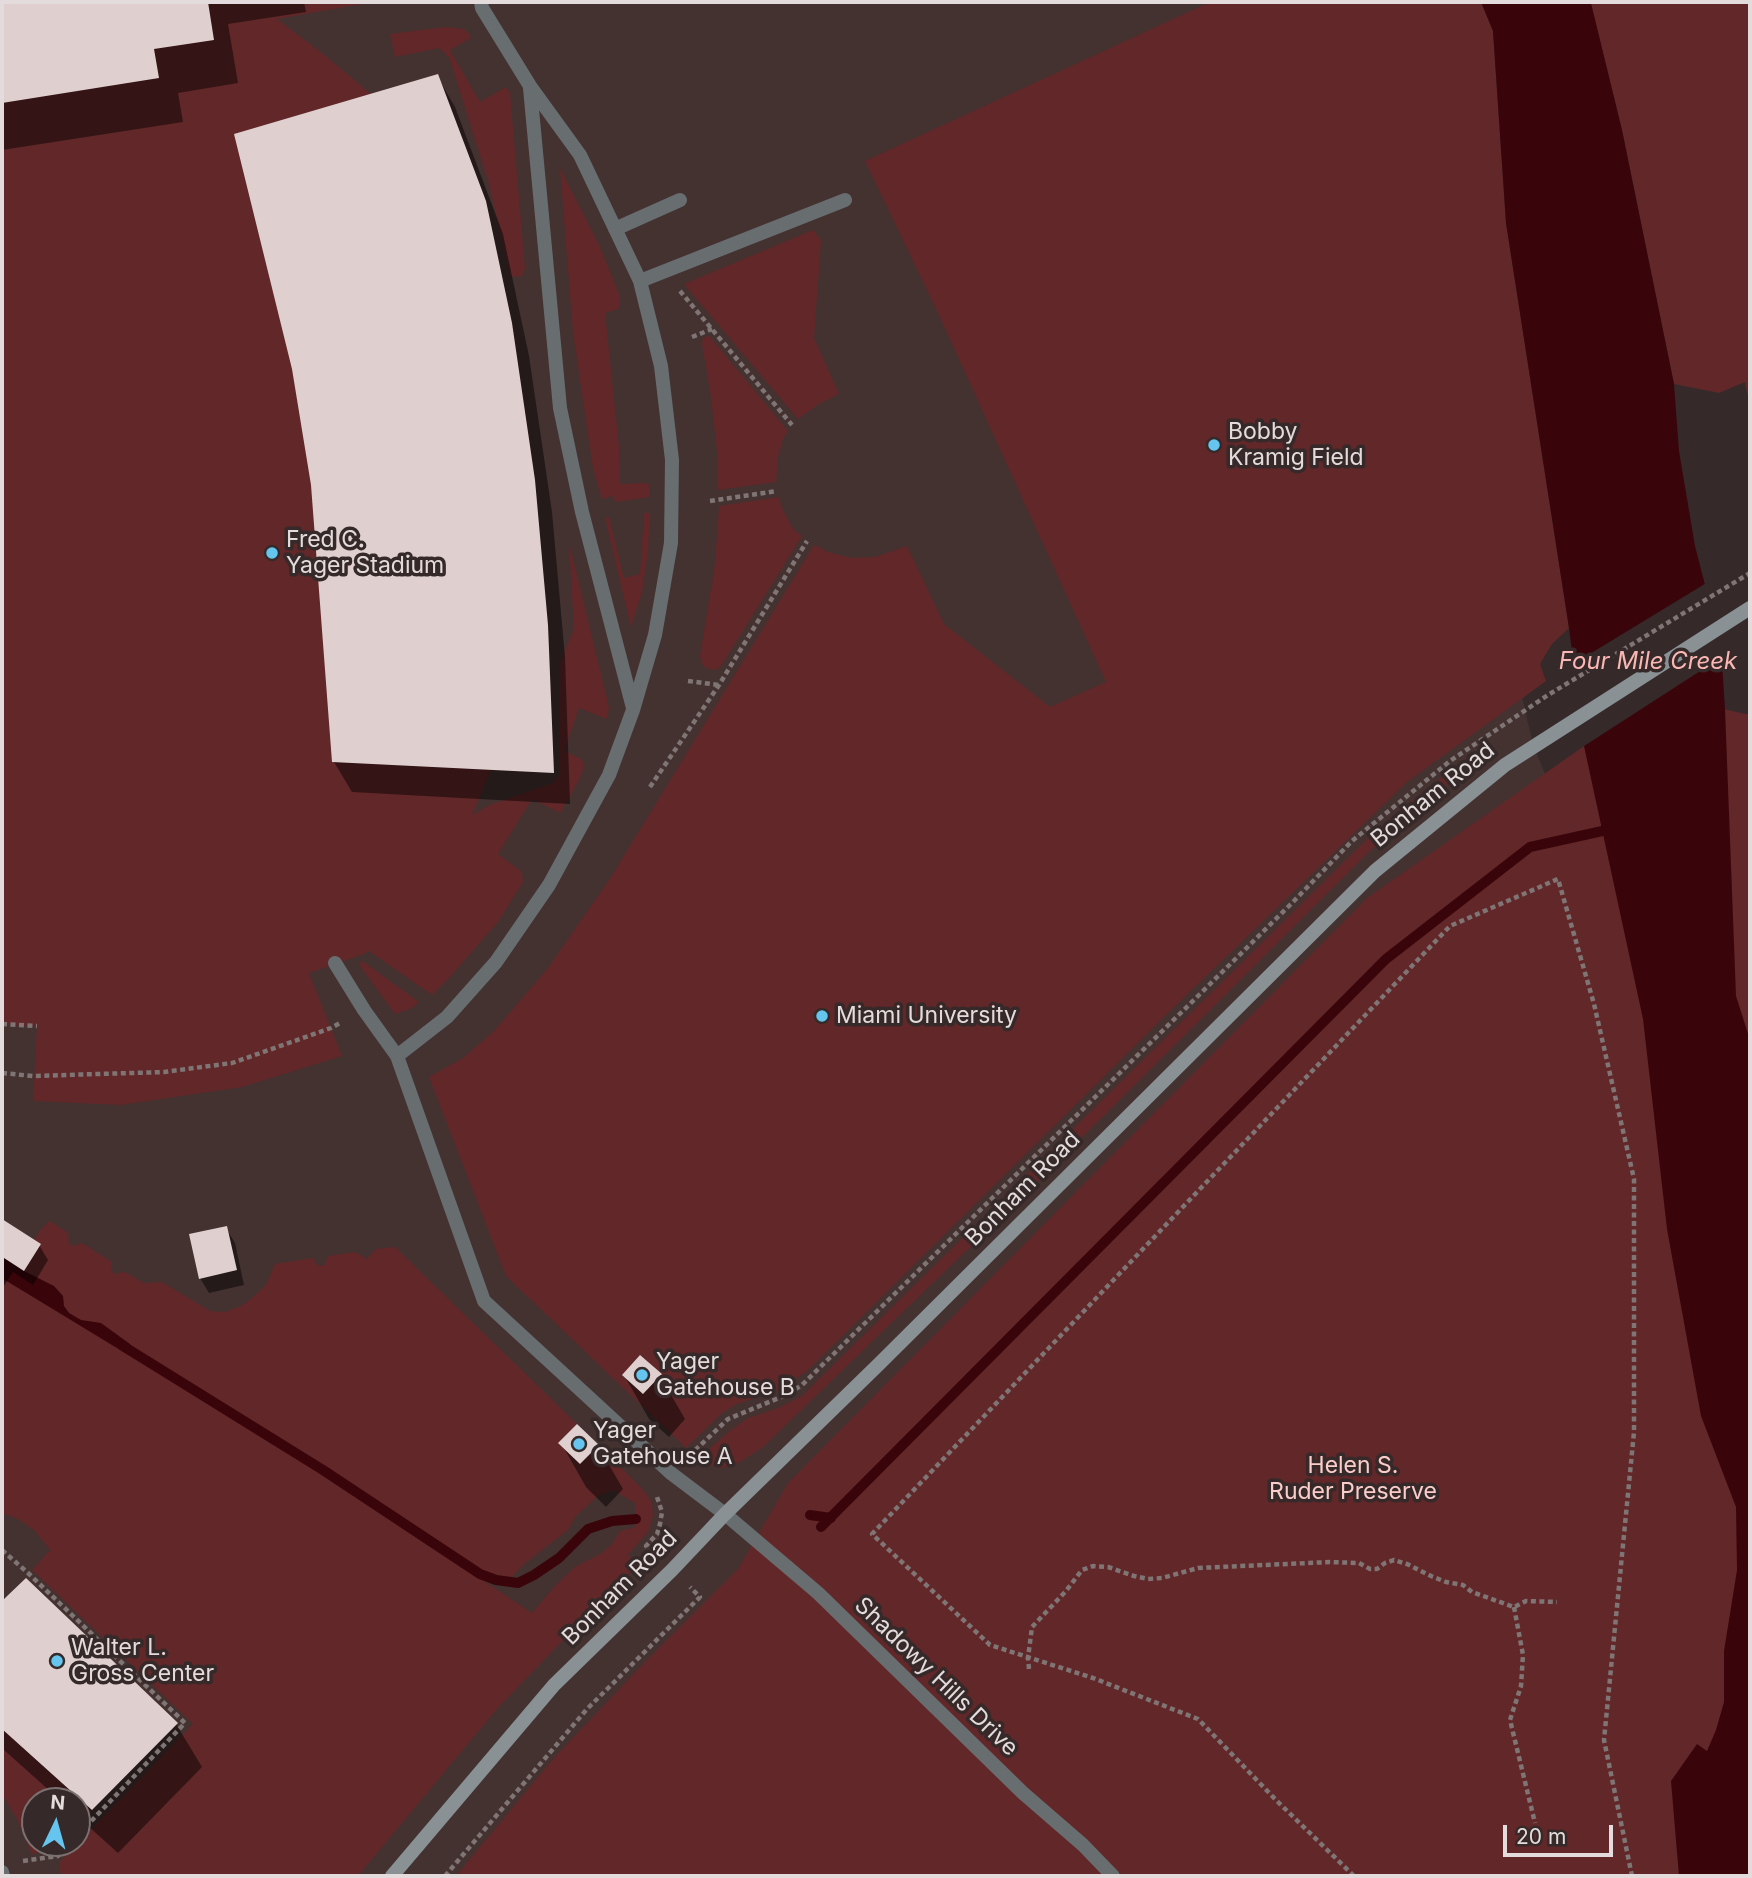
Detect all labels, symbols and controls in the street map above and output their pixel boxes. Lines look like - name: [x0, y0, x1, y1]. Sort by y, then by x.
- place label: Bobby Kramig Field: [1228, 418, 1364, 472]
- marker: Bobby Kramig Field: [1206, 437, 1222, 453]
- place label: Fred C. Yager Stadium: [286, 526, 444, 580]
- marker: Fred C. Yager Stadium: [264, 545, 280, 561]
- water label: Four Mile Creek: [1559, 648, 1737, 676]
- street label: Bonham Road: [1366, 737, 1500, 853]
- place label: Miami University: [836, 1002, 1017, 1030]
- marker: Miami University: [814, 1008, 830, 1024]
- street label: Bonham Road: [960, 1126, 1086, 1252]
- place label: Yager Gatehouse B: [656, 1348, 795, 1402]
- marker: Yager Gatehouse B: [634, 1367, 650, 1383]
- place label: Yager Gatehouse A: [593, 1417, 733, 1471]
- marker: Yager Gatehouse A: [571, 1436, 587, 1452]
- park label: Helen S. Ruder Preserve: [1269, 1452, 1437, 1506]
- street label: Bonham Road: [557, 1525, 683, 1651]
- street label: Shadowy Hills Drive: [849, 1592, 1023, 1762]
- place label: Walter L. Gross Center: [71, 1634, 214, 1688]
- marker: Walter L. Gross Center: [49, 1653, 65, 1669]
- north arrow: [21, 1787, 91, 1857]
- text: N: [49, 1790, 66, 1815]
- scale bar: [1507, 1812, 1617, 1856]
- text: 20 m: [1516, 1824, 1566, 1849]

